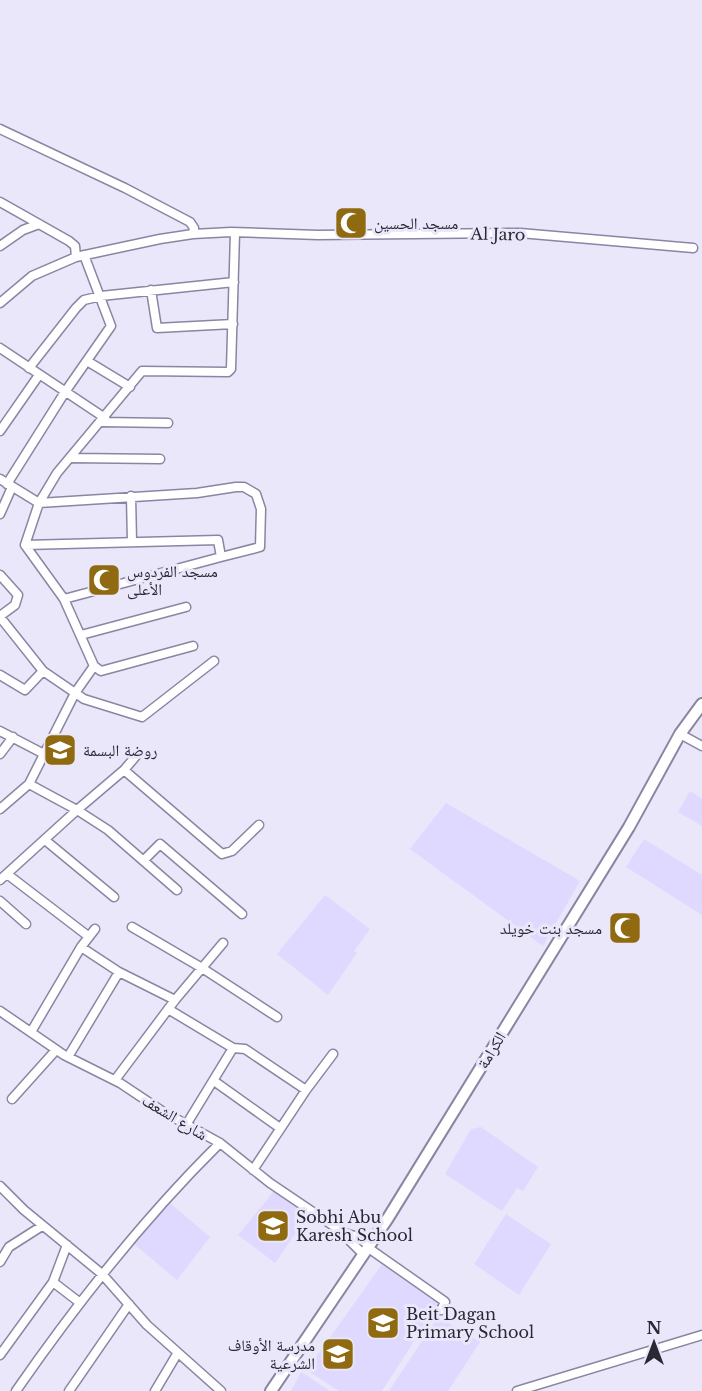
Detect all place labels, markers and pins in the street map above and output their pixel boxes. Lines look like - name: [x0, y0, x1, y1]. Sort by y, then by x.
- mosque icon: مسجد الحسين: [333, 205, 369, 241]
- place label: مسجد الحسين: [374, 213, 458, 234]
- place label: مسجد الفردوس الأعلى: [127, 561, 218, 600]
- mosque icon: مسجد الفردوس الأعلى: [86, 562, 122, 598]
- school or university icon: روضة البسمة: [42, 732, 78, 768]
- place label: روضة البسمة: [83, 740, 157, 760]
- mosque icon: مسجد بنت خويلد: [607, 910, 643, 946]
- place label: مسجد بنت خويلد: [500, 918, 602, 938]
- place label: Sobhi Abu Karesh School: [296, 1207, 413, 1245]
- school or university icon: Sobhi Abu Karesh School: [255, 1208, 291, 1244]
- place label: Beit Dagan Primary School: [406, 1304, 534, 1342]
- school or university icon: Beit Dagan Primary School: [365, 1305, 401, 1341]
- place label: مدرسة الأوقاف الشرعية: [228, 1335, 315, 1373]
- school or university icon: مدرسة الأوقاف الشرعية: [320, 1336, 356, 1372]

